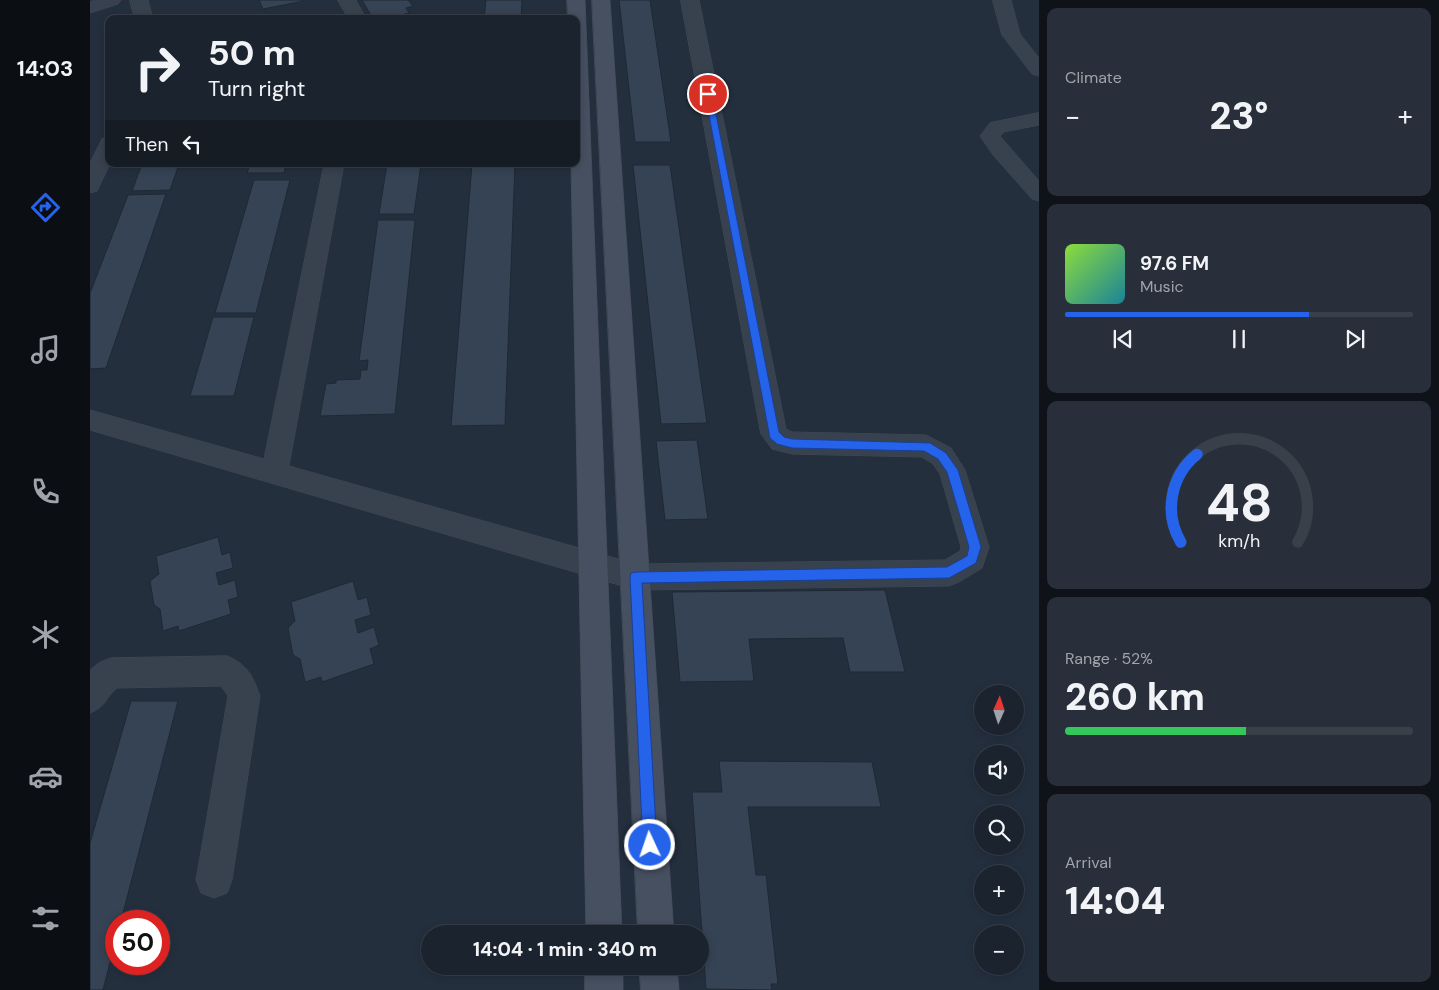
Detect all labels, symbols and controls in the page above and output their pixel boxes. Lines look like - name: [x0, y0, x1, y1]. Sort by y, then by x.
- text: 50 m: [208, 30, 296, 76]
- icon: right: [125, 35, 190, 100]
- text: 14:03: [17, 54, 73, 83]
- text: Climate: [1065, 67, 1122, 88]
- pin: [687, 73, 729, 115]
- text: Turn right: [208, 74, 305, 103]
- icon: arrive: [694, 80, 722, 108]
- text: 23°: [1210, 91, 1268, 141]
- text: −: [1065, 98, 1080, 135]
- text: +: [1398, 98, 1413, 135]
- icon: left: [178, 130, 206, 158]
- text: Then: [125, 132, 168, 157]
- icon: directions: [28, 190, 63, 225]
- text: 97.6 FM: [1140, 251, 1209, 276]
- text: Music: [1140, 276, 1184, 297]
- icon: previous: [1109, 325, 1137, 353]
- icon: pause: [1225, 325, 1253, 353]
- icon: next: [1341, 325, 1369, 353]
- icon: music: [28, 332, 63, 367]
- text: 48: [1206, 469, 1272, 537]
- icon: phone: [28, 474, 63, 509]
- text: km/h: [1218, 529, 1260, 553]
- icon: climate: [28, 617, 63, 652]
- text: Range · 52%: [1065, 648, 1153, 669]
- text: 260 km: [1065, 672, 1205, 722]
- north arrow: [974, 685, 1024, 735]
- map controls: [974, 685, 1024, 975]
- button: sound: [974, 745, 1024, 795]
- icon: car: [28, 759, 63, 794]
- button: search: [974, 805, 1024, 855]
- position arrow: [623, 818, 675, 870]
- text: Arrival: [1065, 852, 1112, 873]
- button: +: [974, 865, 1024, 915]
- text: 14:04: [1065, 876, 1166, 926]
- icon: filters: [28, 901, 63, 936]
- speed limit sign: 50: [105, 910, 170, 975]
- button: −: [974, 925, 1024, 975]
- text: 14:04 · 1 min · 340 m: [473, 937, 657, 962]

